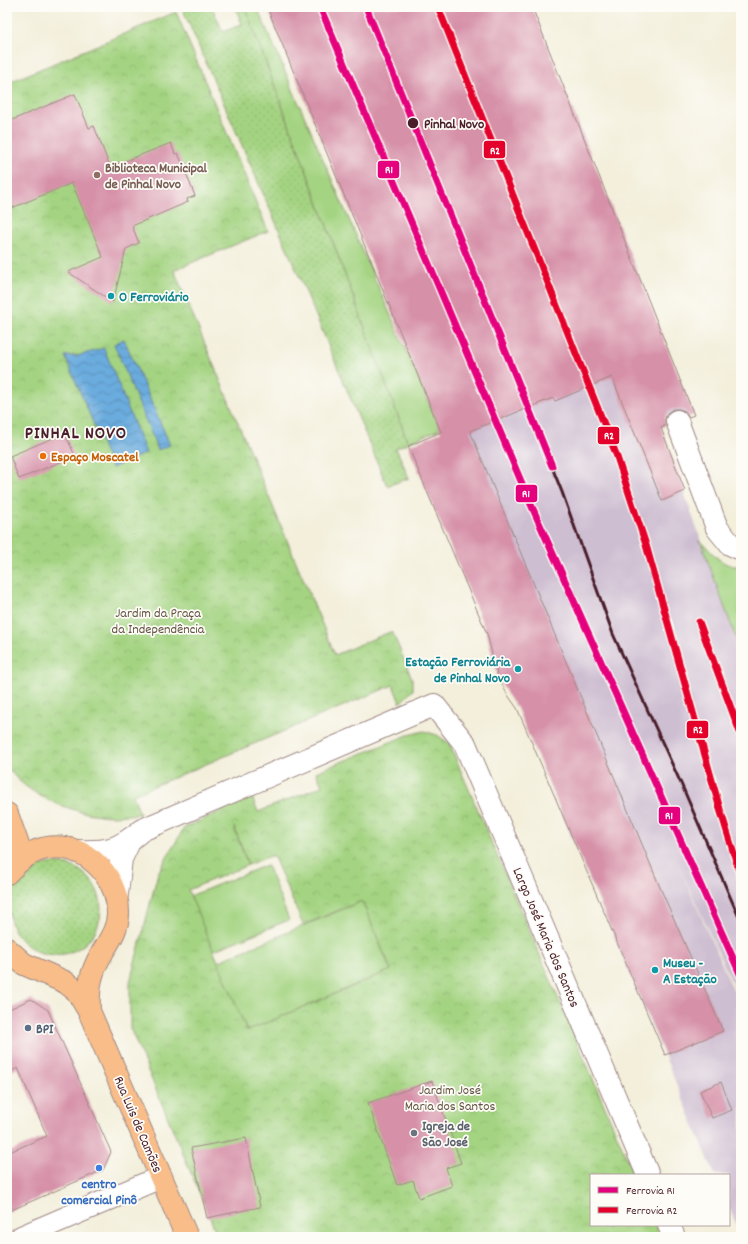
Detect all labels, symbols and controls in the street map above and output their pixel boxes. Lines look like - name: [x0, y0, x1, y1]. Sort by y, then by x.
- place label: Pinhal Novo: [424, 115, 484, 135]
- marker: Pinhal Novo: [406, 116, 420, 130]
- line badge: R2: [483, 140, 506, 159]
- text: R2: [490, 144, 500, 160]
- place label: Biblioteca Municipal de Pinhal Novo: [105, 159, 208, 195]
- line badge: R1: [377, 160, 400, 179]
- text: R1: [385, 163, 393, 179]
- marker: Biblioteca Municipal de Pinhal Novo: [92, 170, 102, 180]
- place label: O Ferroviário: [119, 288, 189, 308]
- marker: O Ferroviário: [106, 291, 116, 301]
- district label: PINHAL NOVO: [25, 422, 127, 447]
- line badge: R2: [597, 426, 620, 445]
- text: R2: [604, 429, 614, 445]
- place label: Espaço Moscatel: [51, 448, 139, 468]
- marker: Espaço Moscatel: [38, 451, 48, 461]
- line badge: R1: [515, 484, 538, 503]
- text: R1: [522, 487, 530, 503]
- park label: Jardim da Praça da Independência: [112, 604, 205, 640]
- place label: Estação Ferroviária de Pinhal Novo: [405, 653, 511, 689]
- marker: Estação Ferroviária de Pinhal Novo: [513, 664, 523, 674]
- line badge: R2: [686, 720, 709, 739]
- text: R2: [693, 723, 703, 739]
- line badge: R1: [658, 806, 681, 825]
- text: R1: [665, 809, 673, 825]
- street label: Largo José Maria dos Santos: [507, 865, 584, 1011]
- place label: Museu - A Estação: [663, 954, 717, 990]
- marker: Museu - A Estação: [650, 965, 660, 975]
- place label: BPI: [36, 1020, 54, 1040]
- marker: BPI: [23, 1023, 33, 1033]
- street label: Rua Luis de Camões: [108, 1073, 167, 1176]
- park label: Jardim José Maria dos Santos: [405, 1081, 495, 1117]
- place label: Igreja de São José: [422, 1117, 470, 1153]
- marker: Igreja de São José: [409, 1128, 419, 1138]
- marker: centro comercial Pinô: [94, 1163, 104, 1173]
- legend: [590, 1174, 730, 1226]
- place label: centro comercial Pinô: [61, 1175, 137, 1211]
- text: Ferrovia R1: [626, 1183, 675, 1200]
- text: Ferrovia R2: [626, 1203, 678, 1220]

